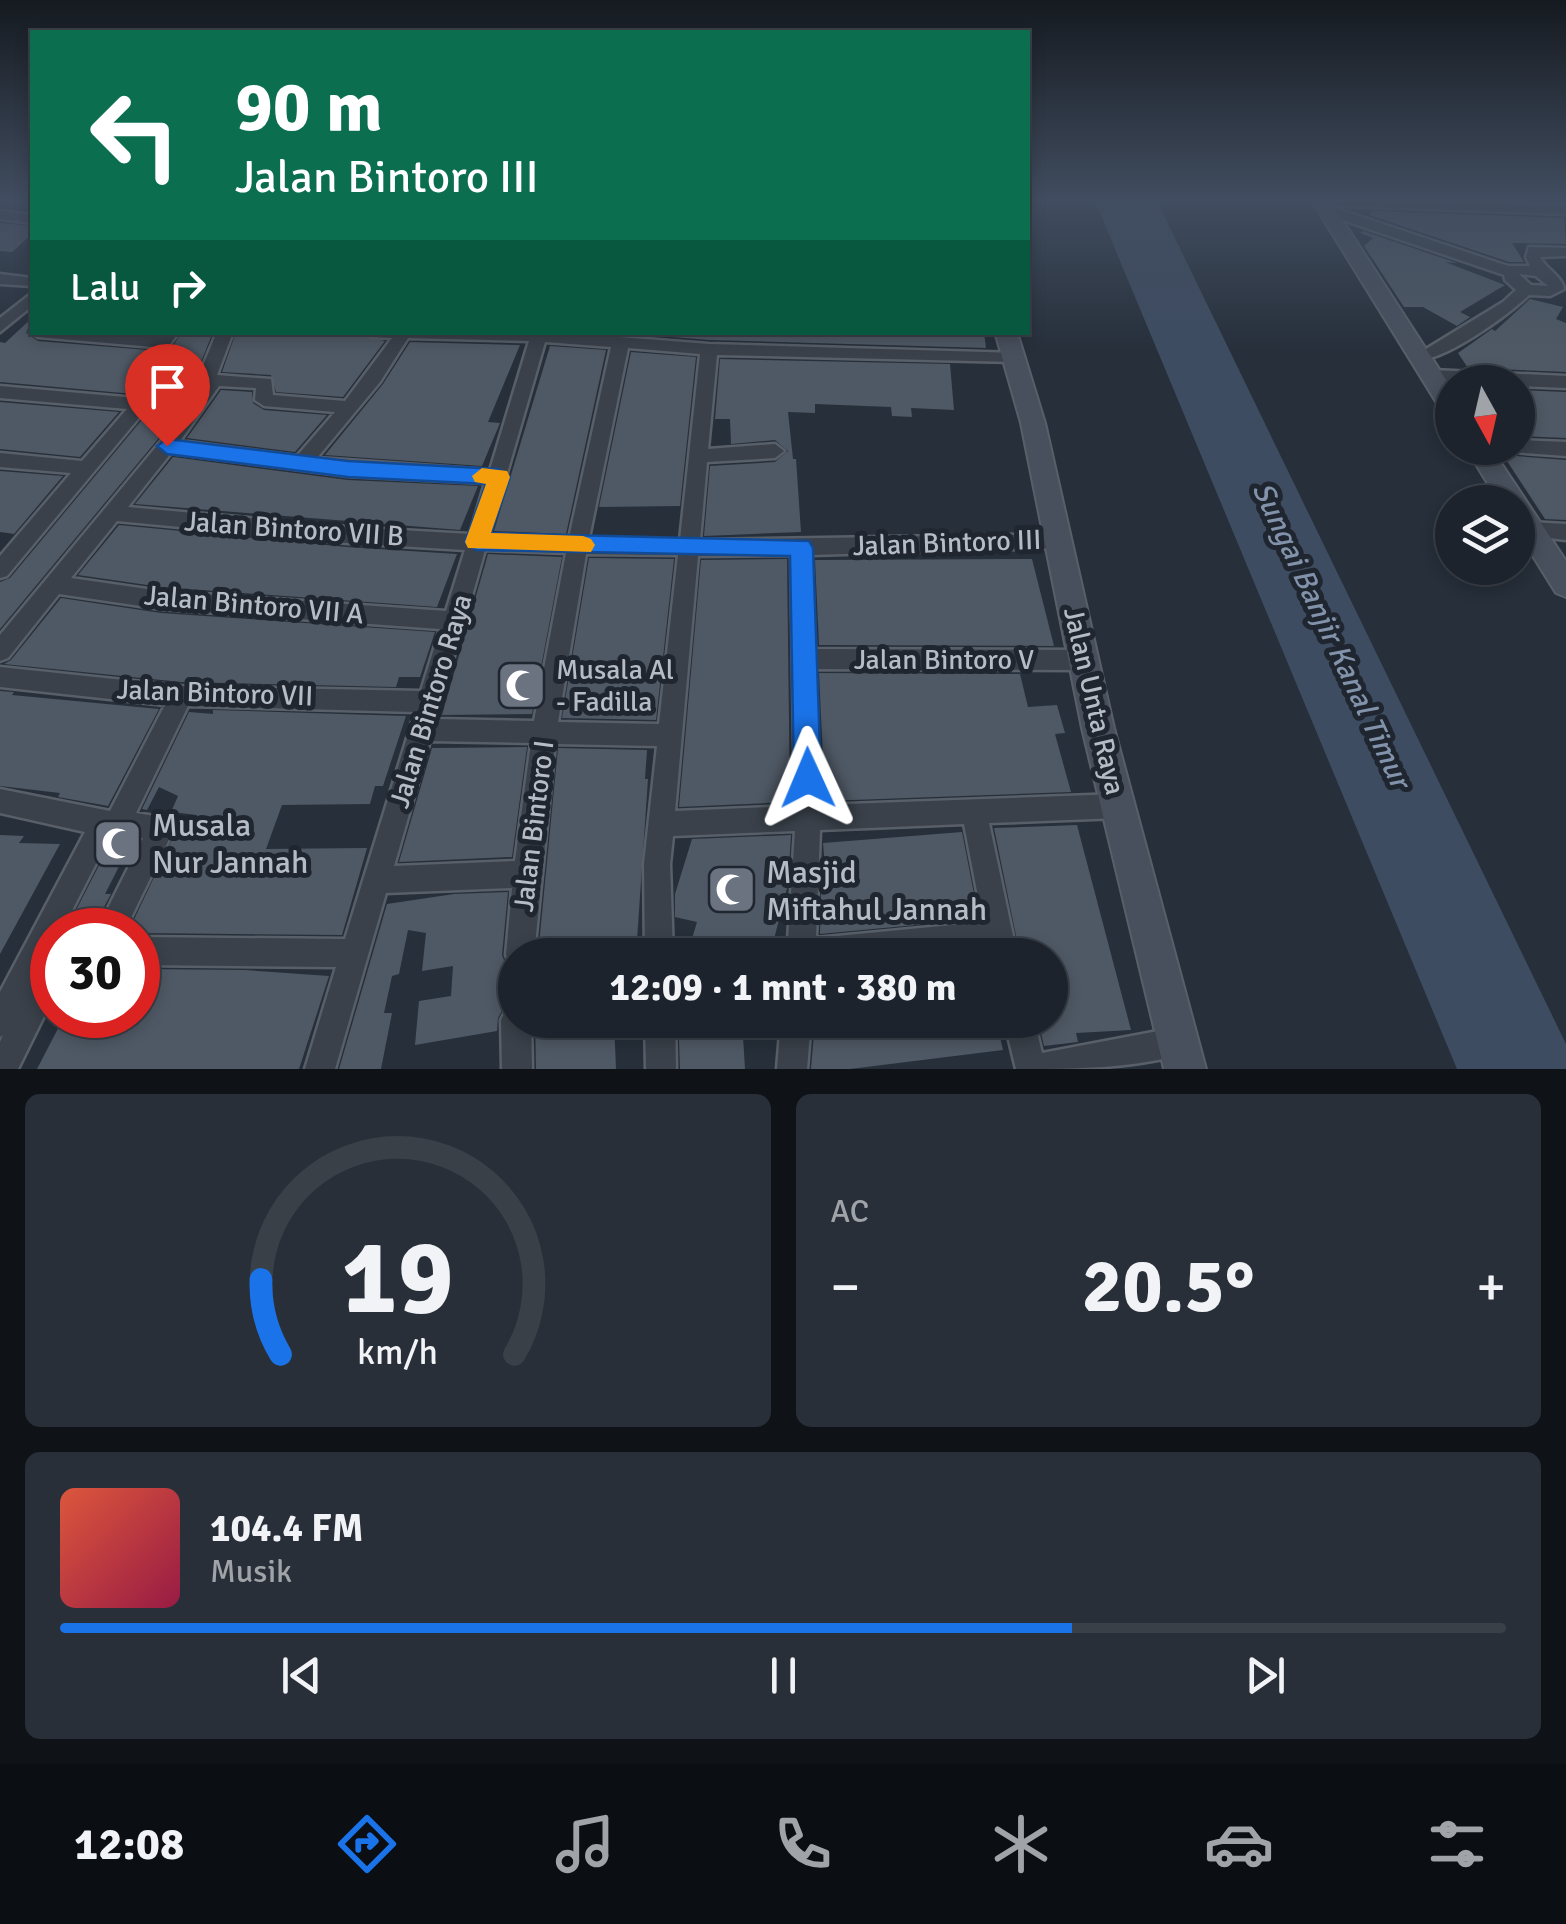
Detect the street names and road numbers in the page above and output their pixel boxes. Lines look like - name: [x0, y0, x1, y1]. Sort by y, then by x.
- street label: Jalan Bintoro VII B: [183, 504, 405, 554]
- street label: Jalan Bintoro III: [852, 523, 1042, 563]
- street label: Jalan Bintoro VII A: [143, 578, 365, 632]
- street label: Jalan Bintoro Raya: [382, 590, 480, 812]
- street label: Jalan Unta Raya: [1056, 604, 1132, 798]
- street label: Jalan Bintoro V: [854, 643, 1034, 677]
- street label: Jalan Bintoro VII: [116, 673, 314, 713]
- street label: Jalan Bintoro I: [507, 738, 561, 914]

